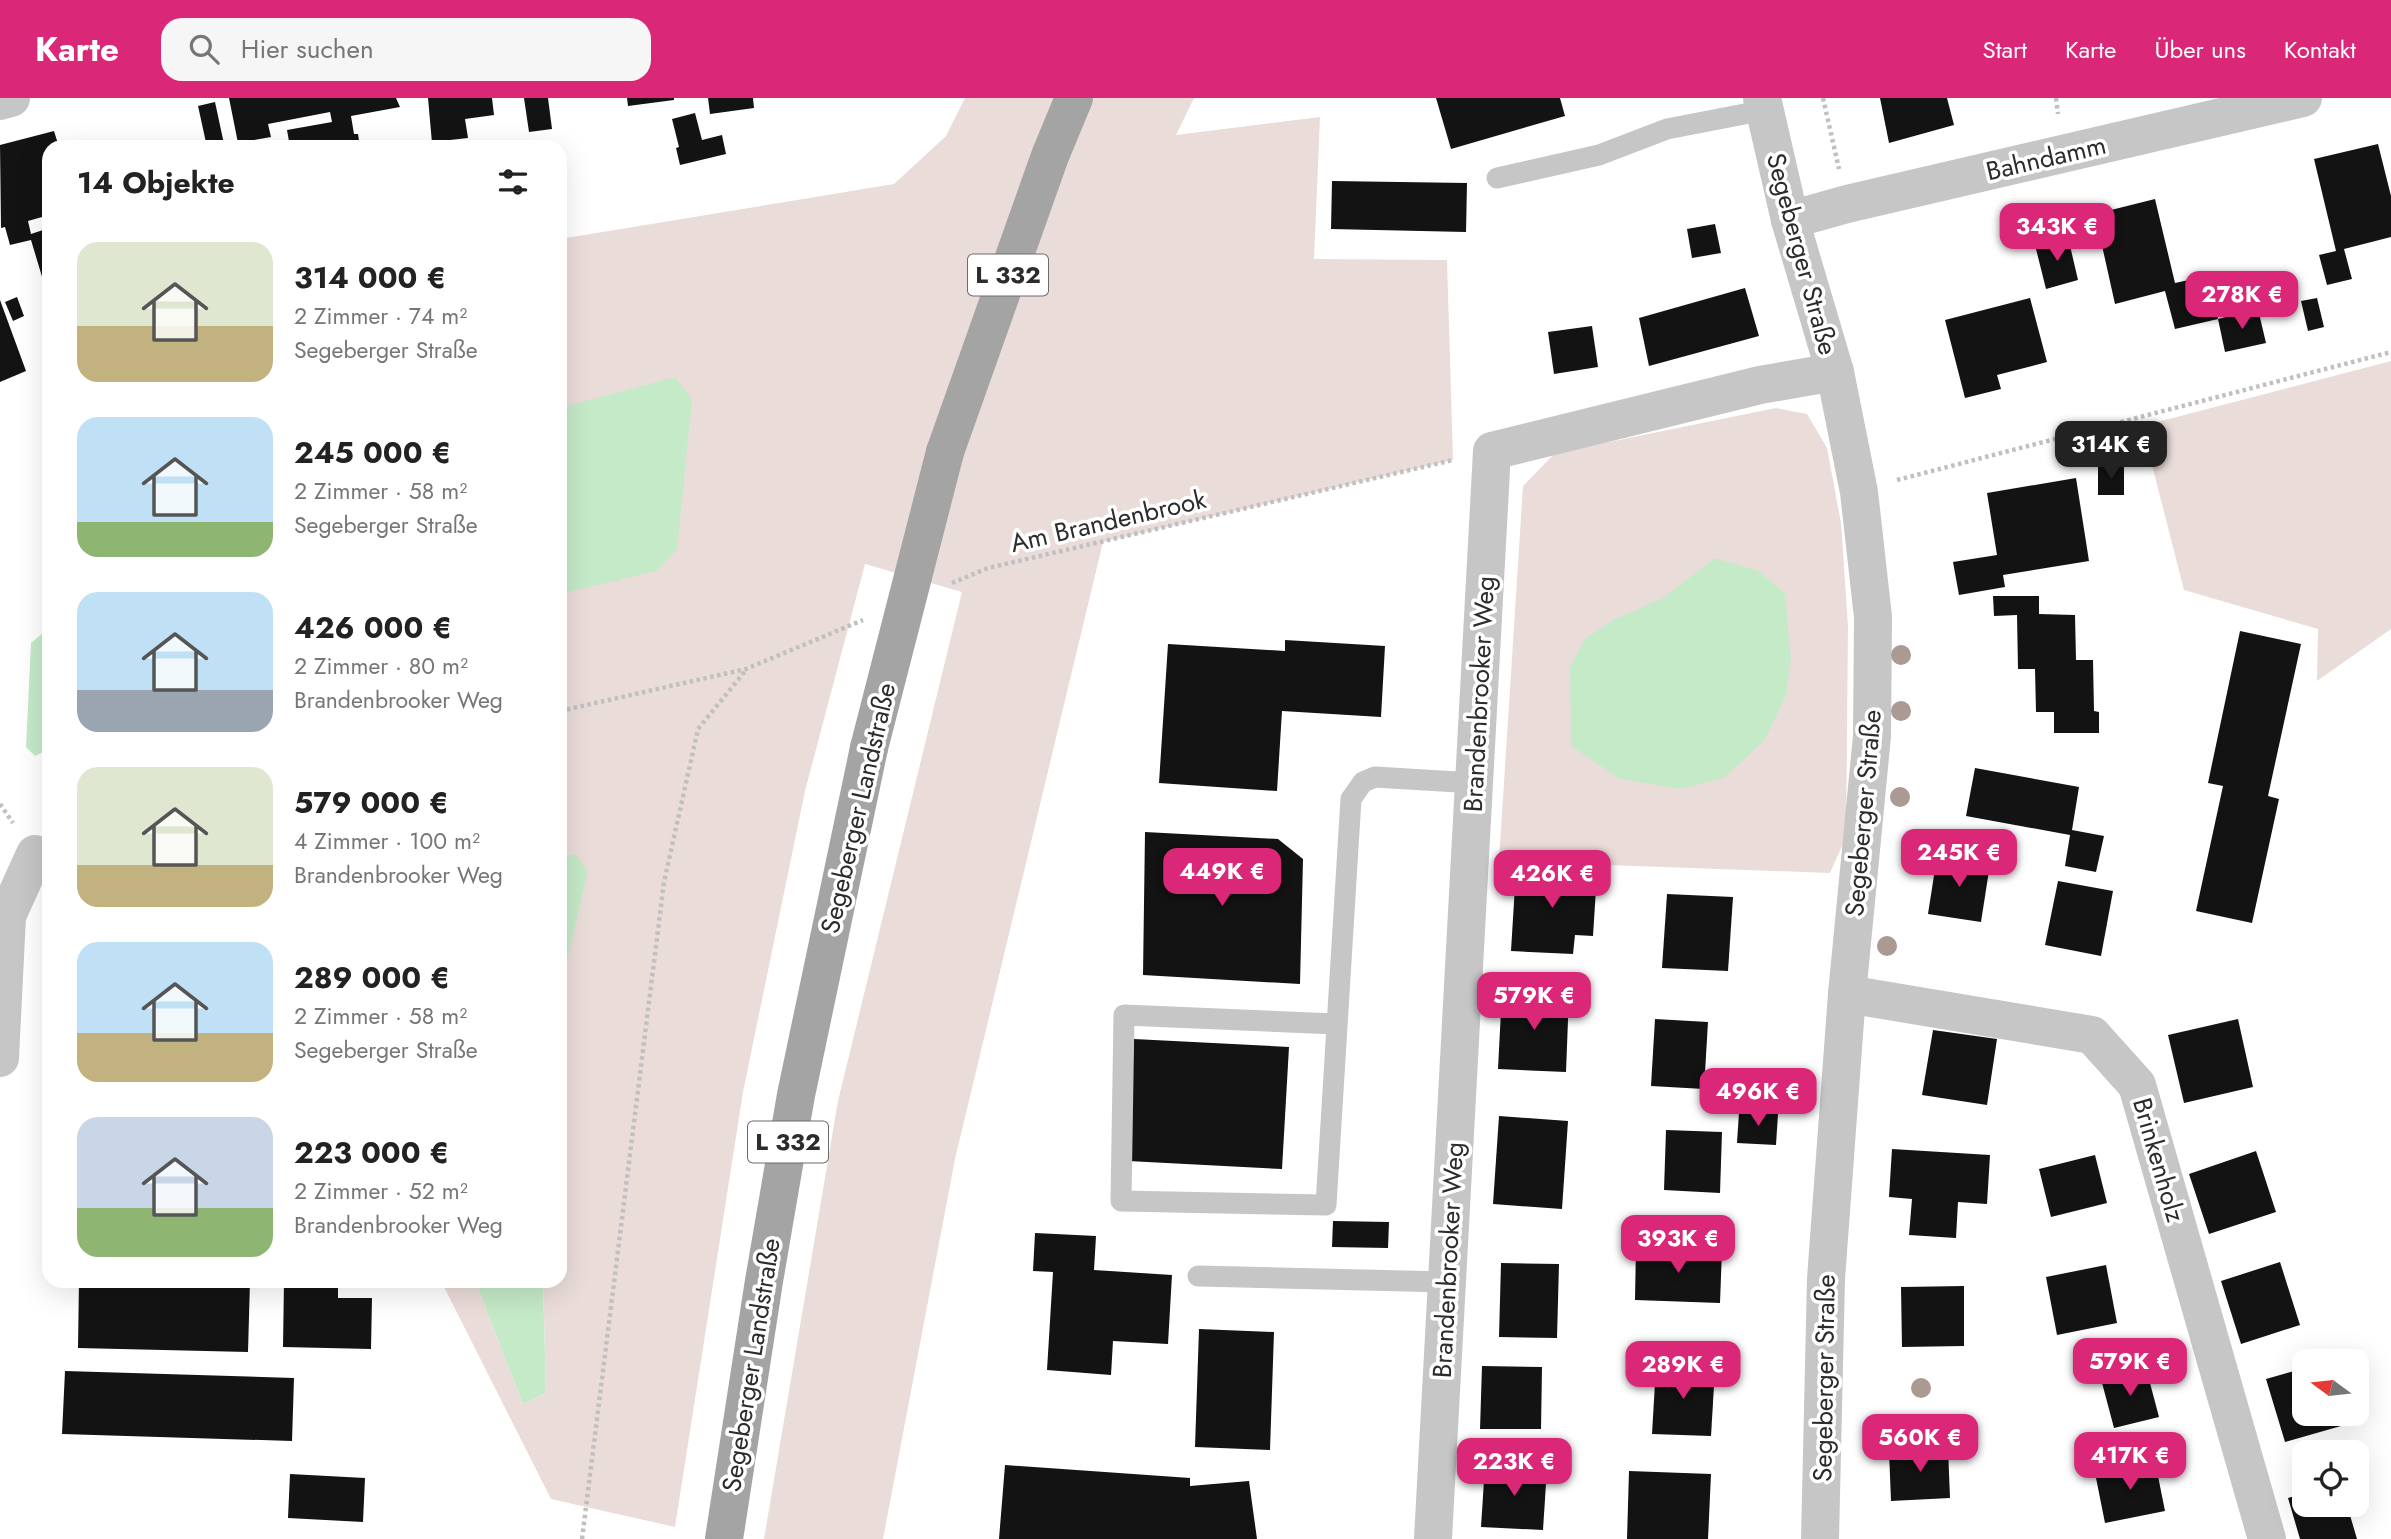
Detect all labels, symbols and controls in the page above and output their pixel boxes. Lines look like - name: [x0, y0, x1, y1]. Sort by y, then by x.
- search box: [161, 18, 651, 81]
- text: Karte: [35, 26, 119, 73]
- icon: search: [185, 30, 223, 68]
- text: Hier suchen: [241, 30, 374, 68]
- text: Start: [1983, 32, 2027, 67]
- text: Karte: [2065, 32, 2116, 67]
- text: Über uns: [2154, 32, 2246, 67]
- text: Kontakt: [2284, 32, 2356, 67]
- street label: Bahndamm: [1982, 126, 2110, 190]
- street label: Segeberger Straße: [1757, 149, 1847, 359]
- text: 14 Objekte: [77, 161, 235, 204]
- icon: filters: [494, 163, 532, 201]
- pin: 343K €: [2000, 204, 2114, 263]
- text: 343K €: [2016, 209, 2098, 243]
- road number: L 332: [968, 254, 1048, 295]
- text: 314 000 €: [294, 256, 446, 299]
- icon: home: [133, 270, 217, 354]
- pin: 278K €: [2185, 272, 2299, 331]
- text: 278K €: [2201, 277, 2283, 311]
- text: 2 Zimmer · 74 m²: [294, 299, 467, 333]
- text: Segeberger Straße: [294, 333, 478, 367]
- pin: 314K €: [2054, 422, 2168, 481]
- text: 314K €: [2071, 427, 2151, 461]
- text: 245 000 €: [294, 431, 451, 474]
- icon: home: [133, 445, 217, 529]
- text: 2 Zimmer · 58 m²: [294, 474, 467, 508]
- street label: Am Brandenbrook: [1006, 480, 1210, 562]
- text: Segeberger Straße: [294, 508, 478, 542]
- street label: Brandenbrooker Weg: [1454, 575, 1504, 813]
- text: 426 000 €: [294, 606, 452, 649]
- icon: home: [133, 620, 217, 704]
- text: 2 Zimmer · 80 m²: [294, 649, 468, 683]
- street label: Segeberger Landstraße: [811, 679, 905, 937]
- text: Brandenbrooker Weg: [294, 683, 503, 717]
- street label: Segeberger Straße: [1835, 708, 1891, 918]
- text: 579 000 €: [294, 781, 449, 824]
- icon: home: [133, 795, 217, 879]
- text: 4 Zimmer · 100 m²: [294, 824, 480, 858]
- pin: 245K €: [1902, 830, 2016, 889]
- text: 245K €: [1917, 835, 2001, 869]
- pin: 449K €: [1165, 848, 1279, 908]
- pin: 426K €: [1495, 850, 1609, 910]
- text: 449K €: [1179, 854, 1265, 888]
- text: 426K €: [1510, 856, 1594, 890]
- text: Brandenbrooker Weg: [294, 858, 503, 892]
- text: 289 000 €: [294, 956, 450, 999]
- icon: home: [133, 970, 217, 1054]
- pin: 579K €: [1477, 972, 1591, 1032]
- text: 579K €: [1493, 978, 1575, 1012]
- text: 2 Zimmer · 58 m²: [294, 999, 467, 1033]
- text: Segeberger Straße: [294, 1033, 478, 1067]
- pin: 496K €: [1701, 1068, 1815, 1128]
- text: 496K €: [1716, 1074, 1800, 1108]
- street label: Brinkenholz: [2123, 1093, 2195, 1227]
- road number: L 332: [748, 1122, 828, 1162]
- text: 223 000 €: [294, 1131, 449, 1174]
- street label: Brandenbrooker Weg: [1423, 1141, 1473, 1379]
- icon: home: [133, 1145, 217, 1229]
- text: 2 Zimmer · 52 m²: [294, 1174, 468, 1208]
- text: Brandenbrooker Weg: [294, 1208, 503, 1242]
- pin: 393K €: [1621, 1216, 1735, 1275]
- text: 393K €: [1637, 1221, 1719, 1255]
- street label: Segeberger Landstraße: [712, 1235, 790, 1495]
- street label: Segeberger Straße: [1803, 1274, 1845, 1482]
- pin: 579K €: [2073, 1338, 2187, 1398]
- pin: 289K €: [1626, 1342, 1740, 1401]
- text: 579K €: [2089, 1344, 2171, 1378]
- text: 289K €: [1642, 1347, 1724, 1381]
- north arrow: [2292, 1349, 2370, 1426]
- map controls: [2292, 1349, 2369, 1517]
- pin: 560K €: [1863, 1414, 1977, 1474]
- text: 560K €: [1878, 1420, 1962, 1454]
- pin: 417K €: [2073, 1432, 2187, 1492]
- pin: 223K €: [1457, 1438, 1571, 1498]
- text: 417K €: [2090, 1438, 2170, 1472]
- button: locate: [2292, 1440, 2369, 1517]
- text: 223K €: [1473, 1444, 1555, 1478]

